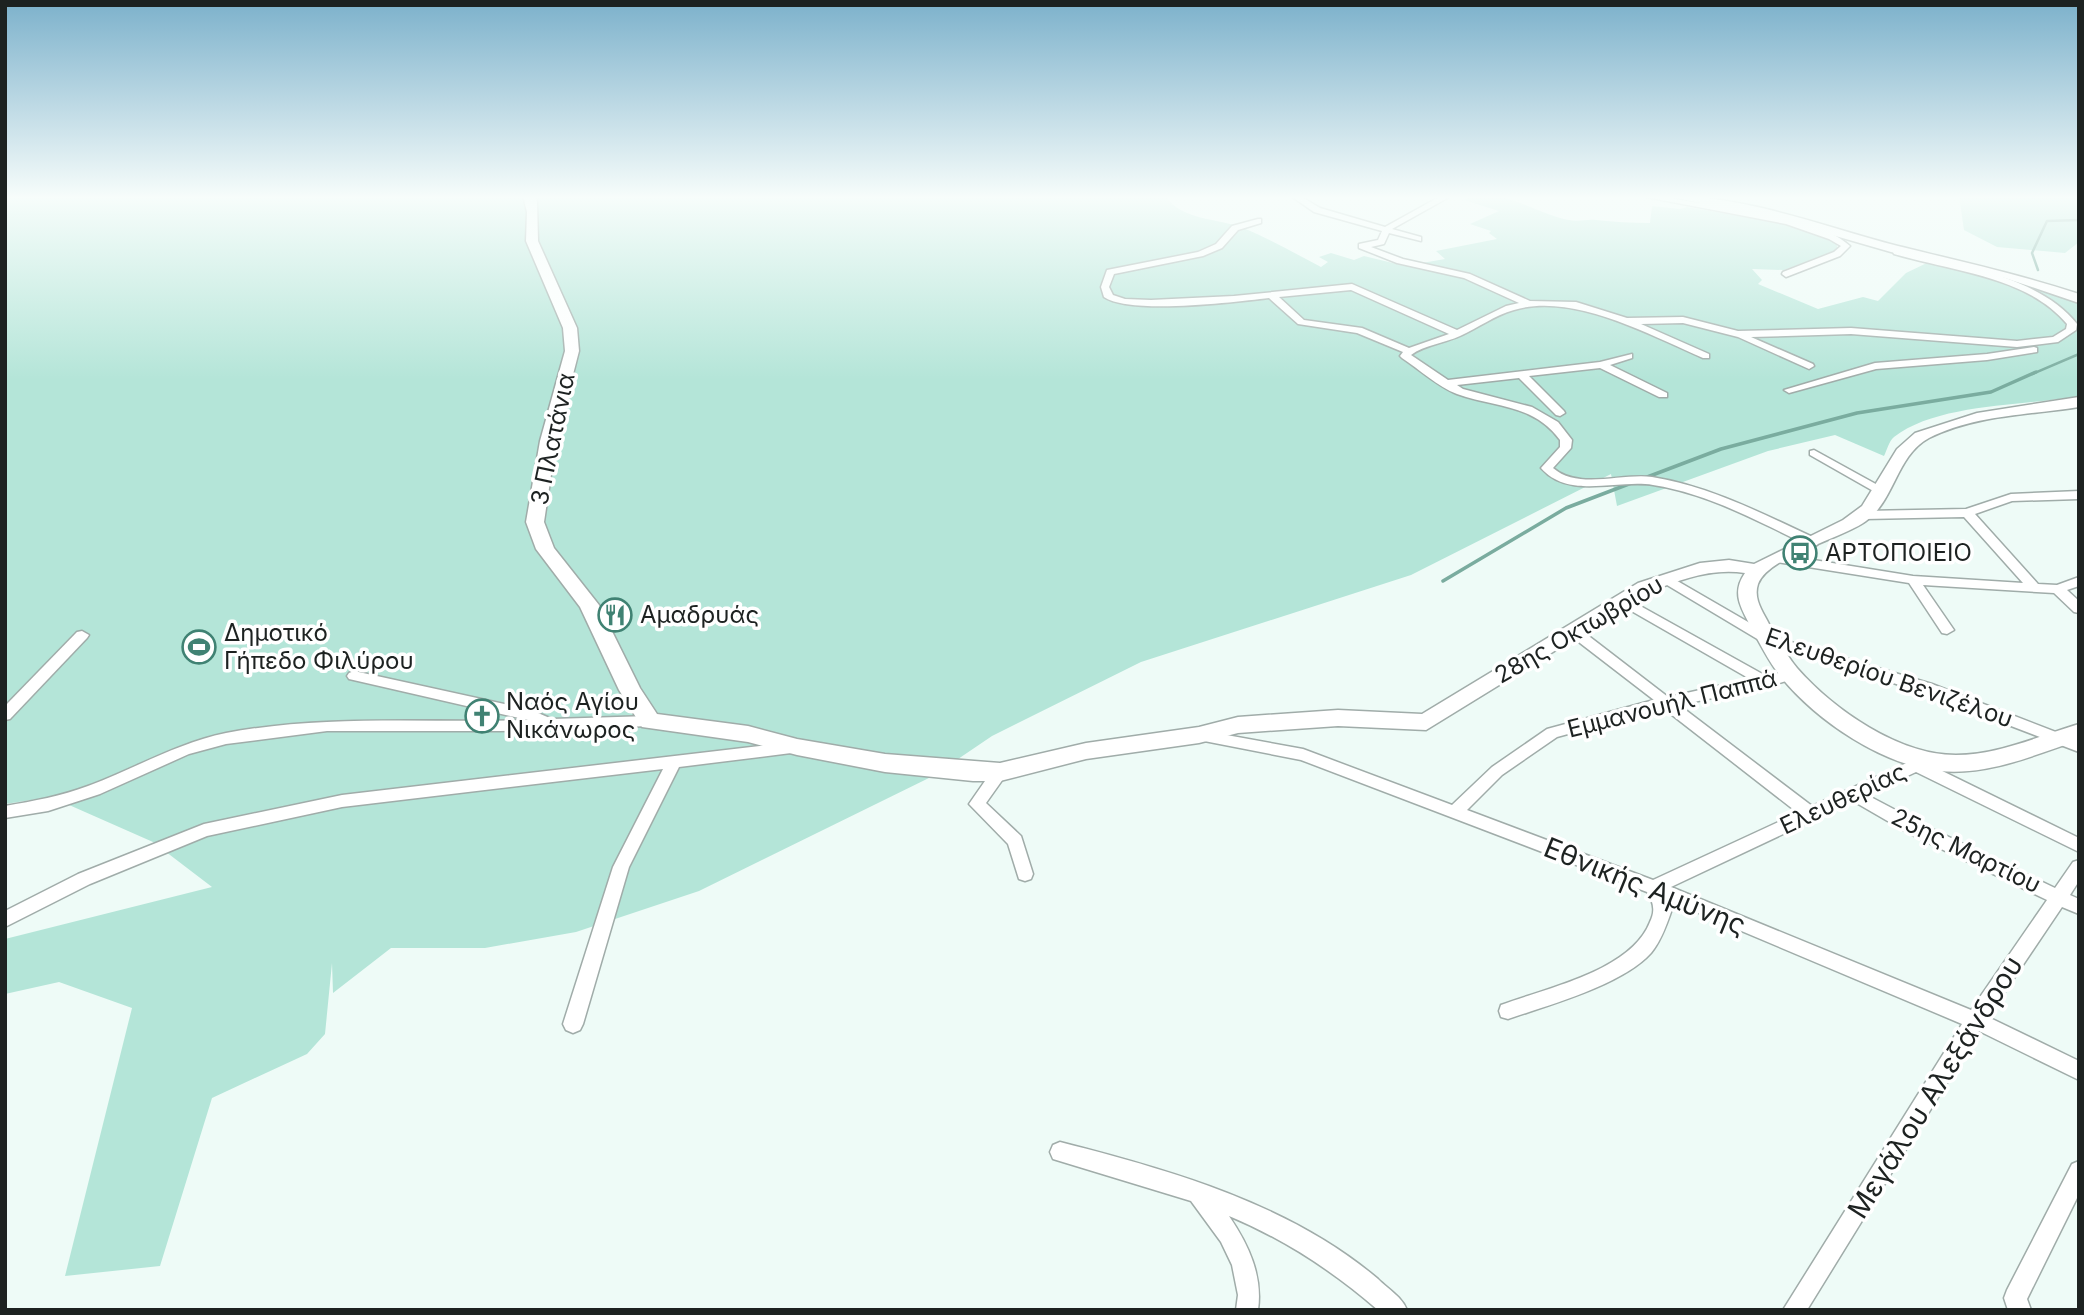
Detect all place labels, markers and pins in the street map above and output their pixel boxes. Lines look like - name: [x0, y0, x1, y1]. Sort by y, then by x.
- bus stop icon: ΑΡΤΟΠΟΙΕΙΟ: [1781, 534, 1819, 572]
- place label: ΑΡΤΟΠΟΙΕΙΟ: [1825, 538, 1972, 567]
- restaurant icon: Αμαδρυάς: [596, 596, 634, 634]
- place label: Αμαδρυάς: [640, 600, 759, 629]
- place label: Δημοτικό Γήπεδο Φιλύρου: [224, 618, 414, 675]
- sports icon: Δημοτικό Γήπεδο Φιλύρου: [180, 628, 218, 666]
- place label: Ναός Αγίου Νικάνωρος: [506, 687, 639, 744]
- church icon: Ναός Αγίου Νικάνωρος: [463, 697, 501, 735]

